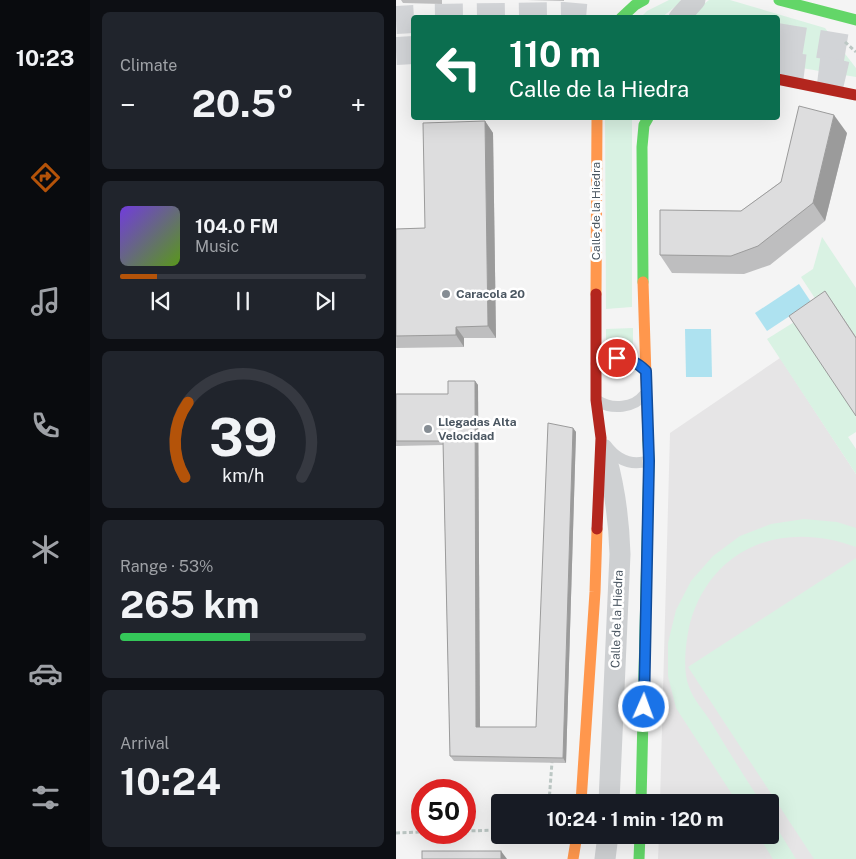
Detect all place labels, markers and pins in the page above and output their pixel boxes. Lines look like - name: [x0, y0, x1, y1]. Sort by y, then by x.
- place label: Caracola 20: [456, 287, 525, 301]
- marker: Caracola 20: [440, 288, 452, 300]
- pin: [596, 337, 638, 379]
- place label: Llegadas Alta Velocidad: [438, 415, 517, 443]
- marker: Llegadas Alta Velocidad: [422, 423, 434, 435]

